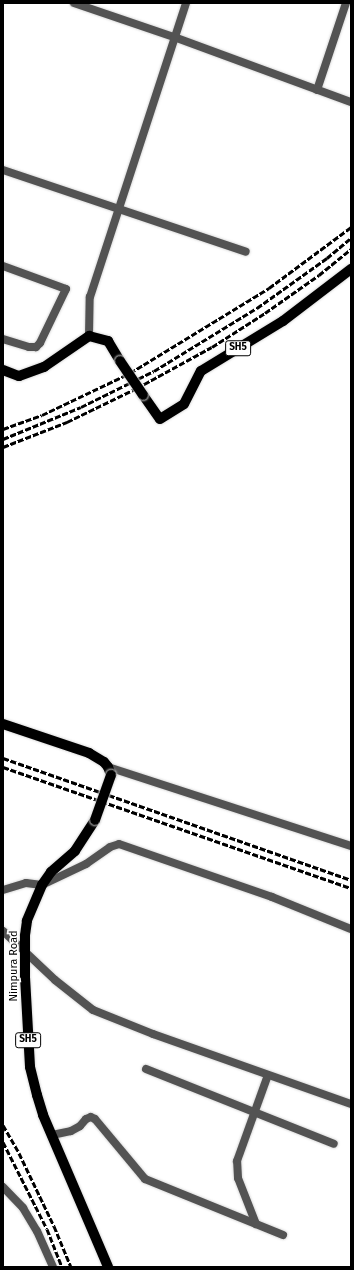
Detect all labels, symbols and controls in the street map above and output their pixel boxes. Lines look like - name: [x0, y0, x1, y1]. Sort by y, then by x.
- road number: SH5: [225, 340, 251, 356]
- street label: Nimpura Road: [7, 930, 21, 1002]
- road number: SH5: [15, 1032, 41, 1048]

